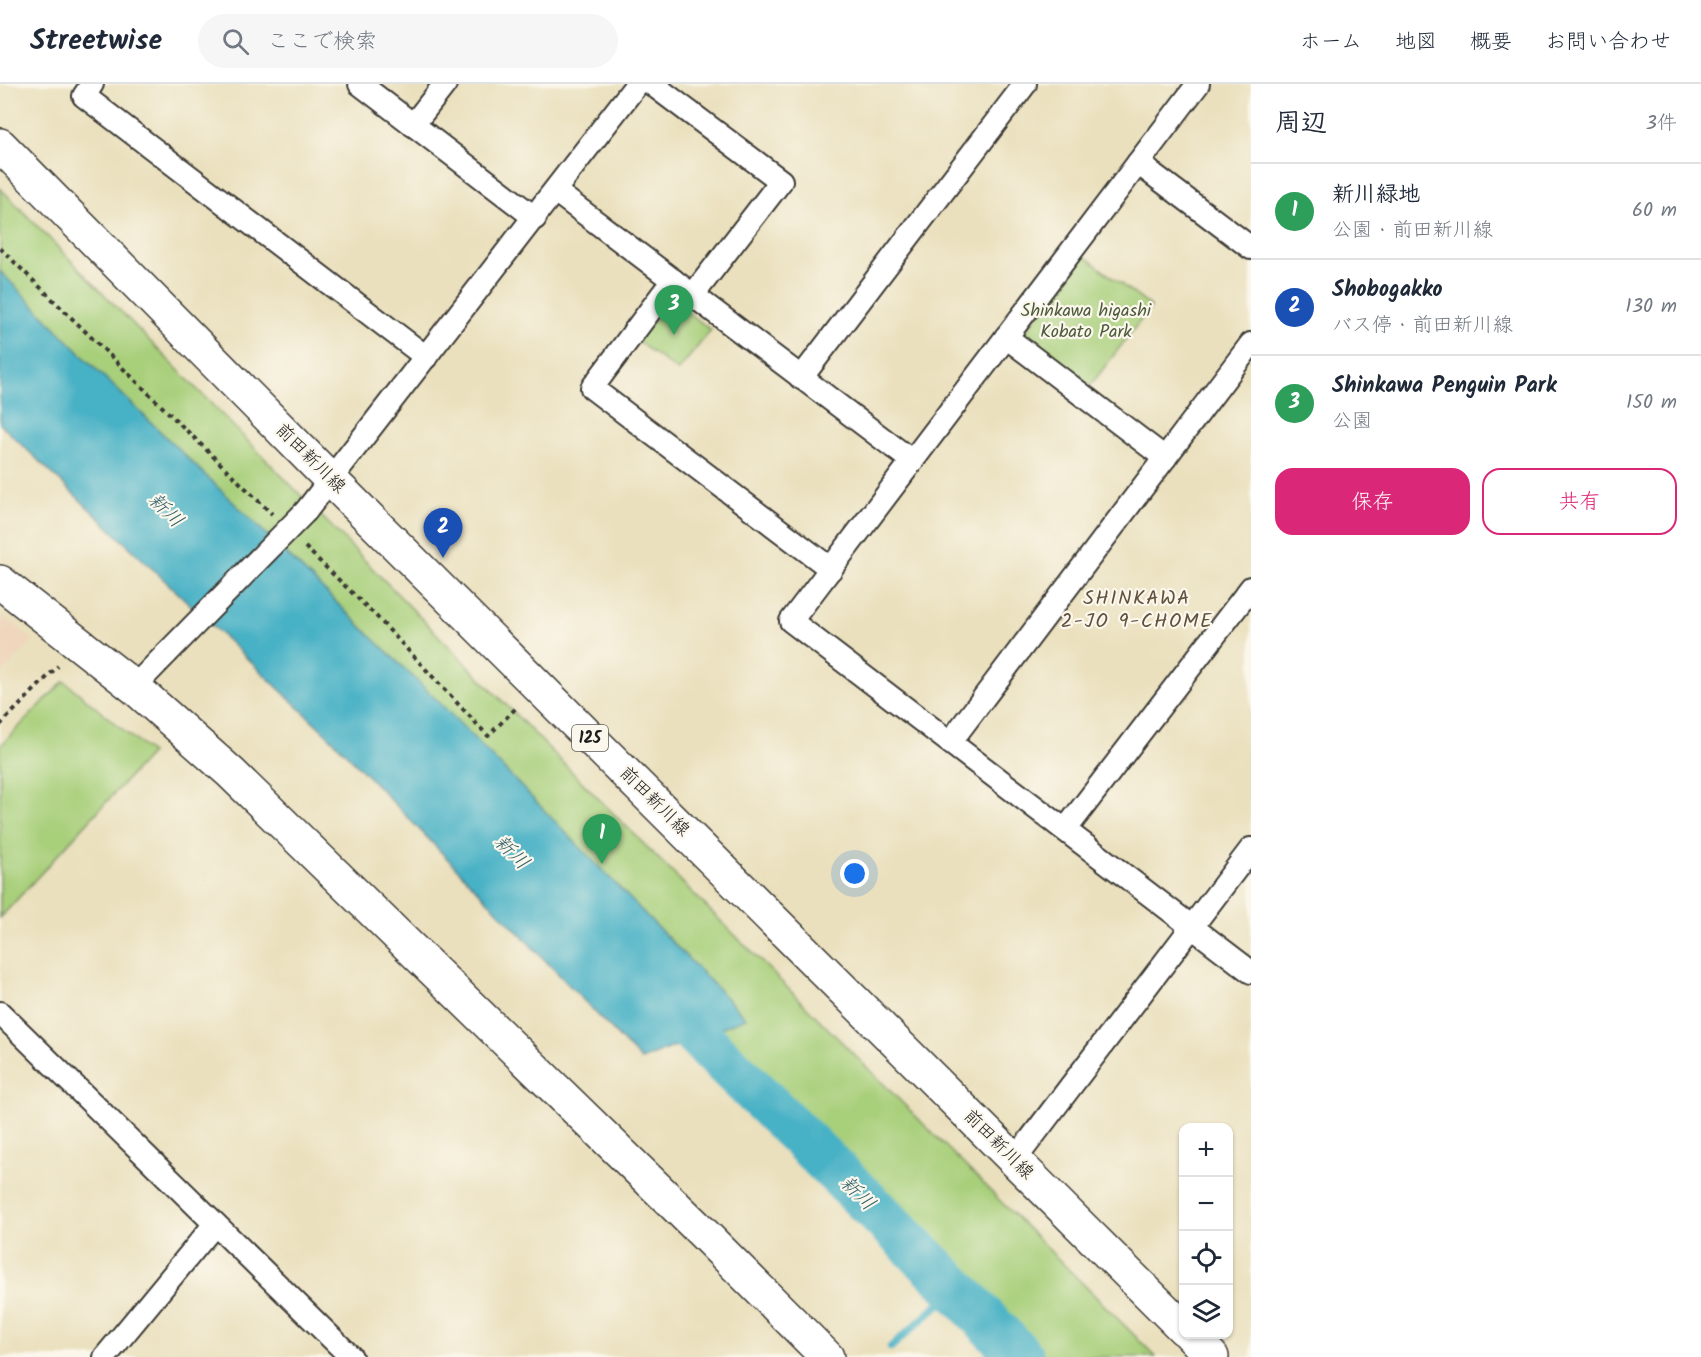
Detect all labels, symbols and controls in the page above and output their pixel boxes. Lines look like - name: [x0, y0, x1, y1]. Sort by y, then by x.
- search box: [198, 14, 618, 68]
- text: Streetwise: [30, 19, 162, 64]
- icon: search: [219, 25, 252, 58]
- text: ここで検索: [267, 25, 377, 60]
- text: ホーム: [1300, 26, 1362, 59]
- text: 地図: [1395, 26, 1437, 59]
- text: 概要: [1470, 26, 1512, 59]
- text: お問い合わせ: [1545, 26, 1671, 59]
- text: 周辺: [1275, 103, 1327, 145]
- text: 3件: [1646, 108, 1677, 140]
- text: 新川緑地: [1332, 178, 1420, 213]
- text: 1: [1291, 195, 1298, 227]
- text: 60 m: [1632, 195, 1677, 227]
- text: 公園 · 前田新川線: [1332, 215, 1493, 247]
- text: Shobogakko: [1332, 273, 1443, 308]
- pin: 3: [654, 286, 694, 335]
- text: 2: [1289, 291, 1300, 323]
- text: 130 m: [1625, 291, 1677, 323]
- park label: Shinkawa higashi Kobato Park: [1021, 297, 1152, 347]
- text: バス停 · 前田新川線: [1332, 310, 1513, 342]
- text: Shinkawa Penguin Park: [1332, 369, 1557, 404]
- text: 3: [1289, 387, 1300, 419]
- text: 150 m: [1626, 387, 1677, 419]
- text: 公園: [1332, 406, 1372, 438]
- street label: 前田新川線: [268, 417, 352, 501]
- button: 保存: [1275, 468, 1470, 535]
- button: 共有: [1482, 468, 1677, 535]
- water label: 新川: [140, 486, 190, 536]
- pin: 2: [424, 508, 462, 558]
- district label: SHINKAWA 2-JO 9-CHOME: [1061, 583, 1213, 638]
- road number: 125: [572, 725, 608, 751]
- street label: 前田新川線: [612, 760, 696, 844]
- pin: 1: [582, 814, 622, 864]
- water label: 新川: [486, 828, 536, 878]
- your location: [840, 859, 869, 888]
- street label: 前田新川線: [956, 1103, 1040, 1187]
- map controls: [1179, 1123, 1233, 1339]
- button: +: [1179, 1123, 1233, 1177]
- water label: 新川: [832, 1169, 882, 1219]
- button: −: [1179, 1177, 1233, 1231]
- button: locate: [1179, 1231, 1233, 1285]
- button: layers: [1179, 1285, 1233, 1339]

